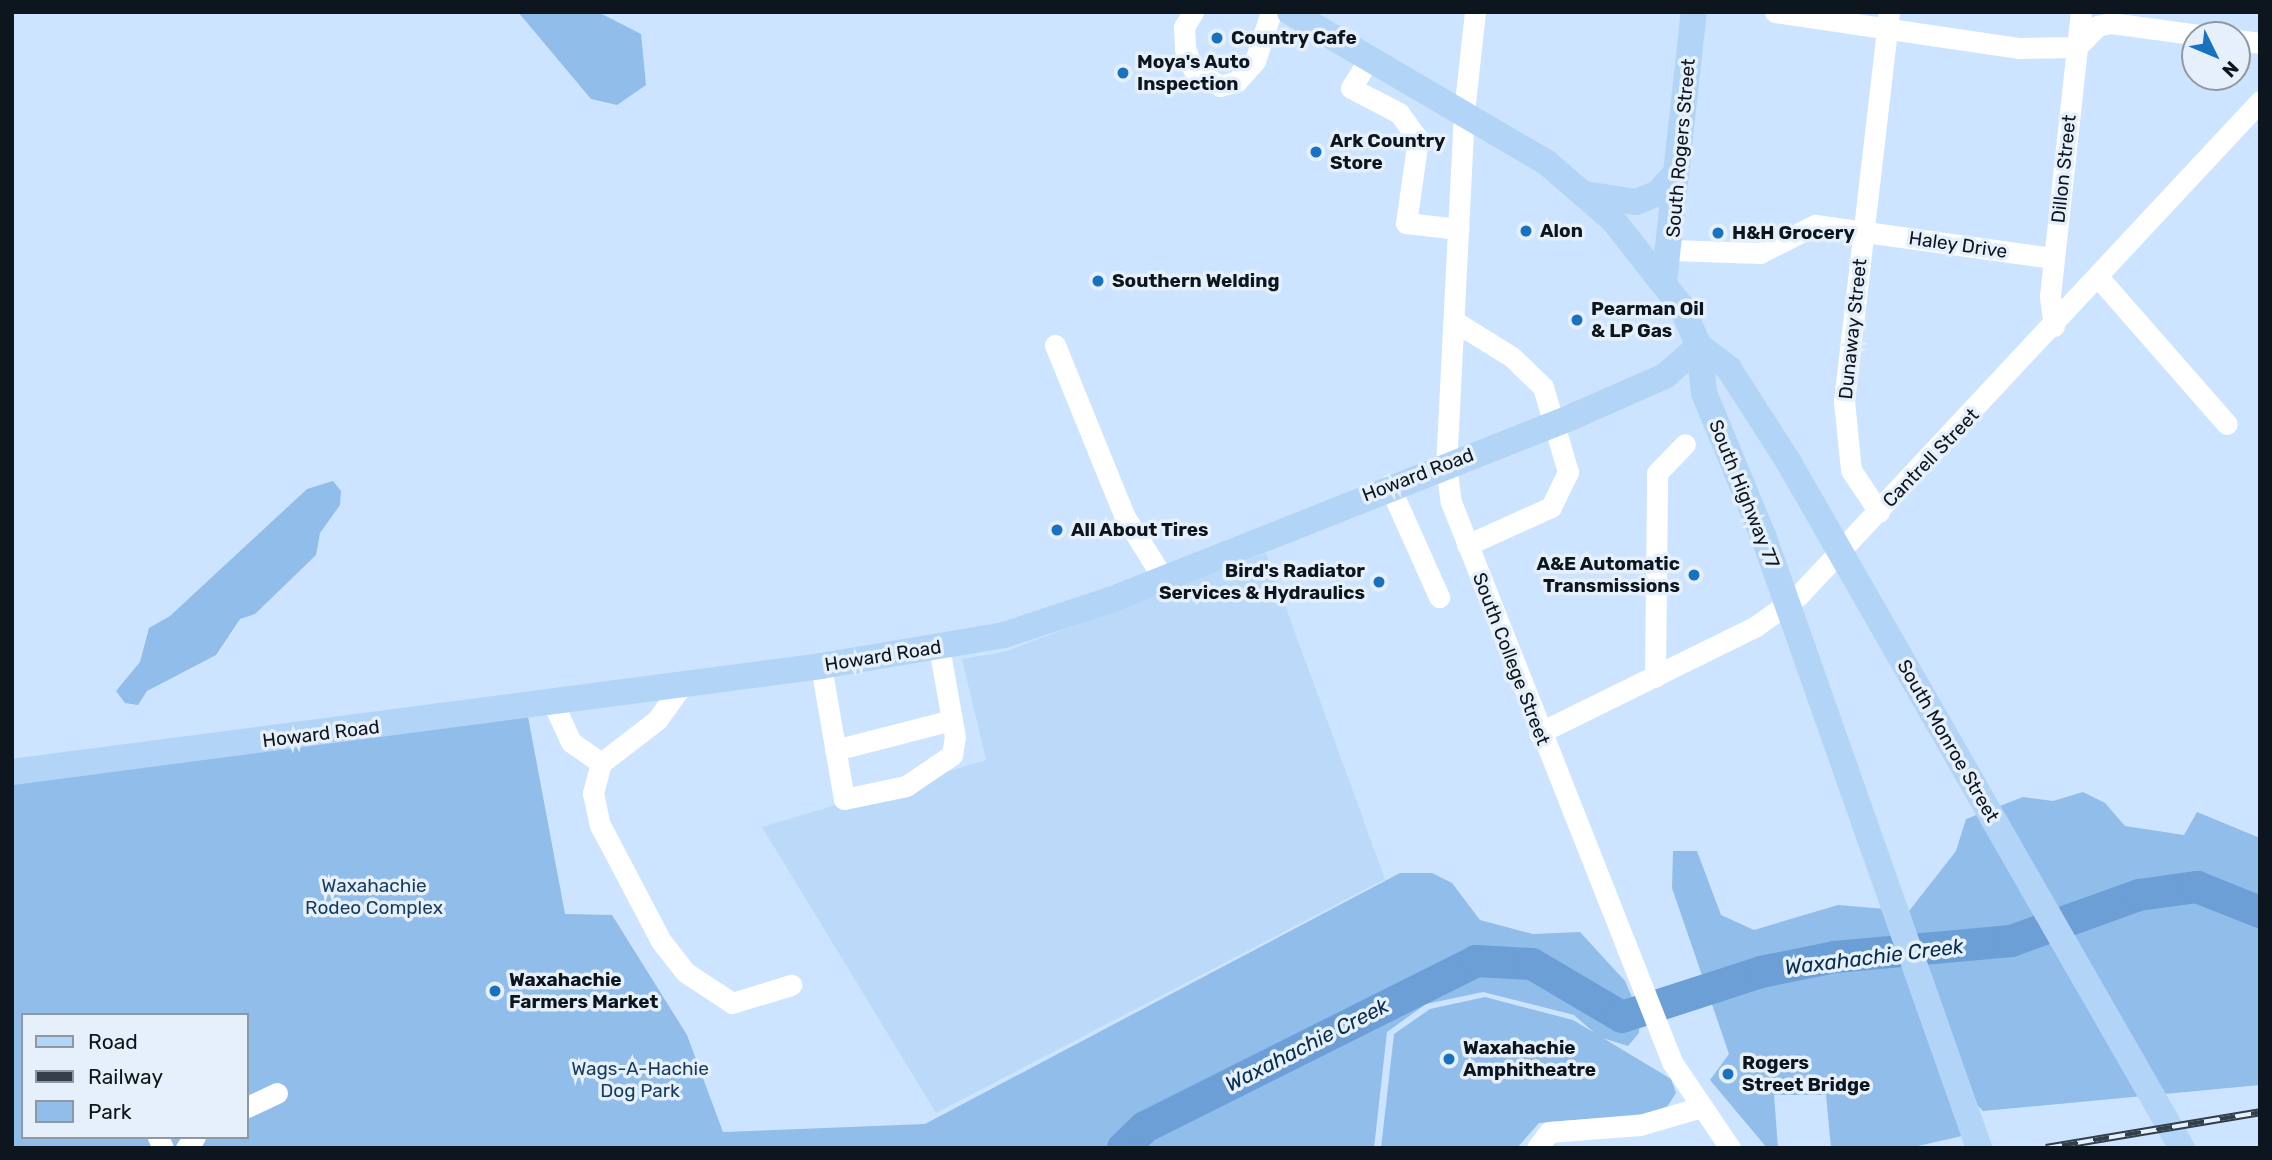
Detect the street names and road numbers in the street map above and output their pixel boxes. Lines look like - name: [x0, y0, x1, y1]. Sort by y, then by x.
- street label: South Rogers Street: [1662, 58, 1700, 238]
- street label: Dillon Street: [2047, 114, 2081, 224]
- street label: Haley Drive: [1907, 227, 2009, 263]
- street label: Dunaway Street: [1834, 257, 1872, 401]
- street label: Cantrell Street: [1878, 404, 1984, 512]
- street label: South Highway 77: [1704, 416, 1784, 572]
- street label: Howard Road: [1359, 443, 1477, 507]
- street label: South College Street: [1468, 570, 1554, 748]
- street label: Howard Road: [823, 636, 943, 676]
- street label: South Monroe Street: [1892, 656, 2004, 826]
- street label: Howard Road: [261, 716, 381, 752]

